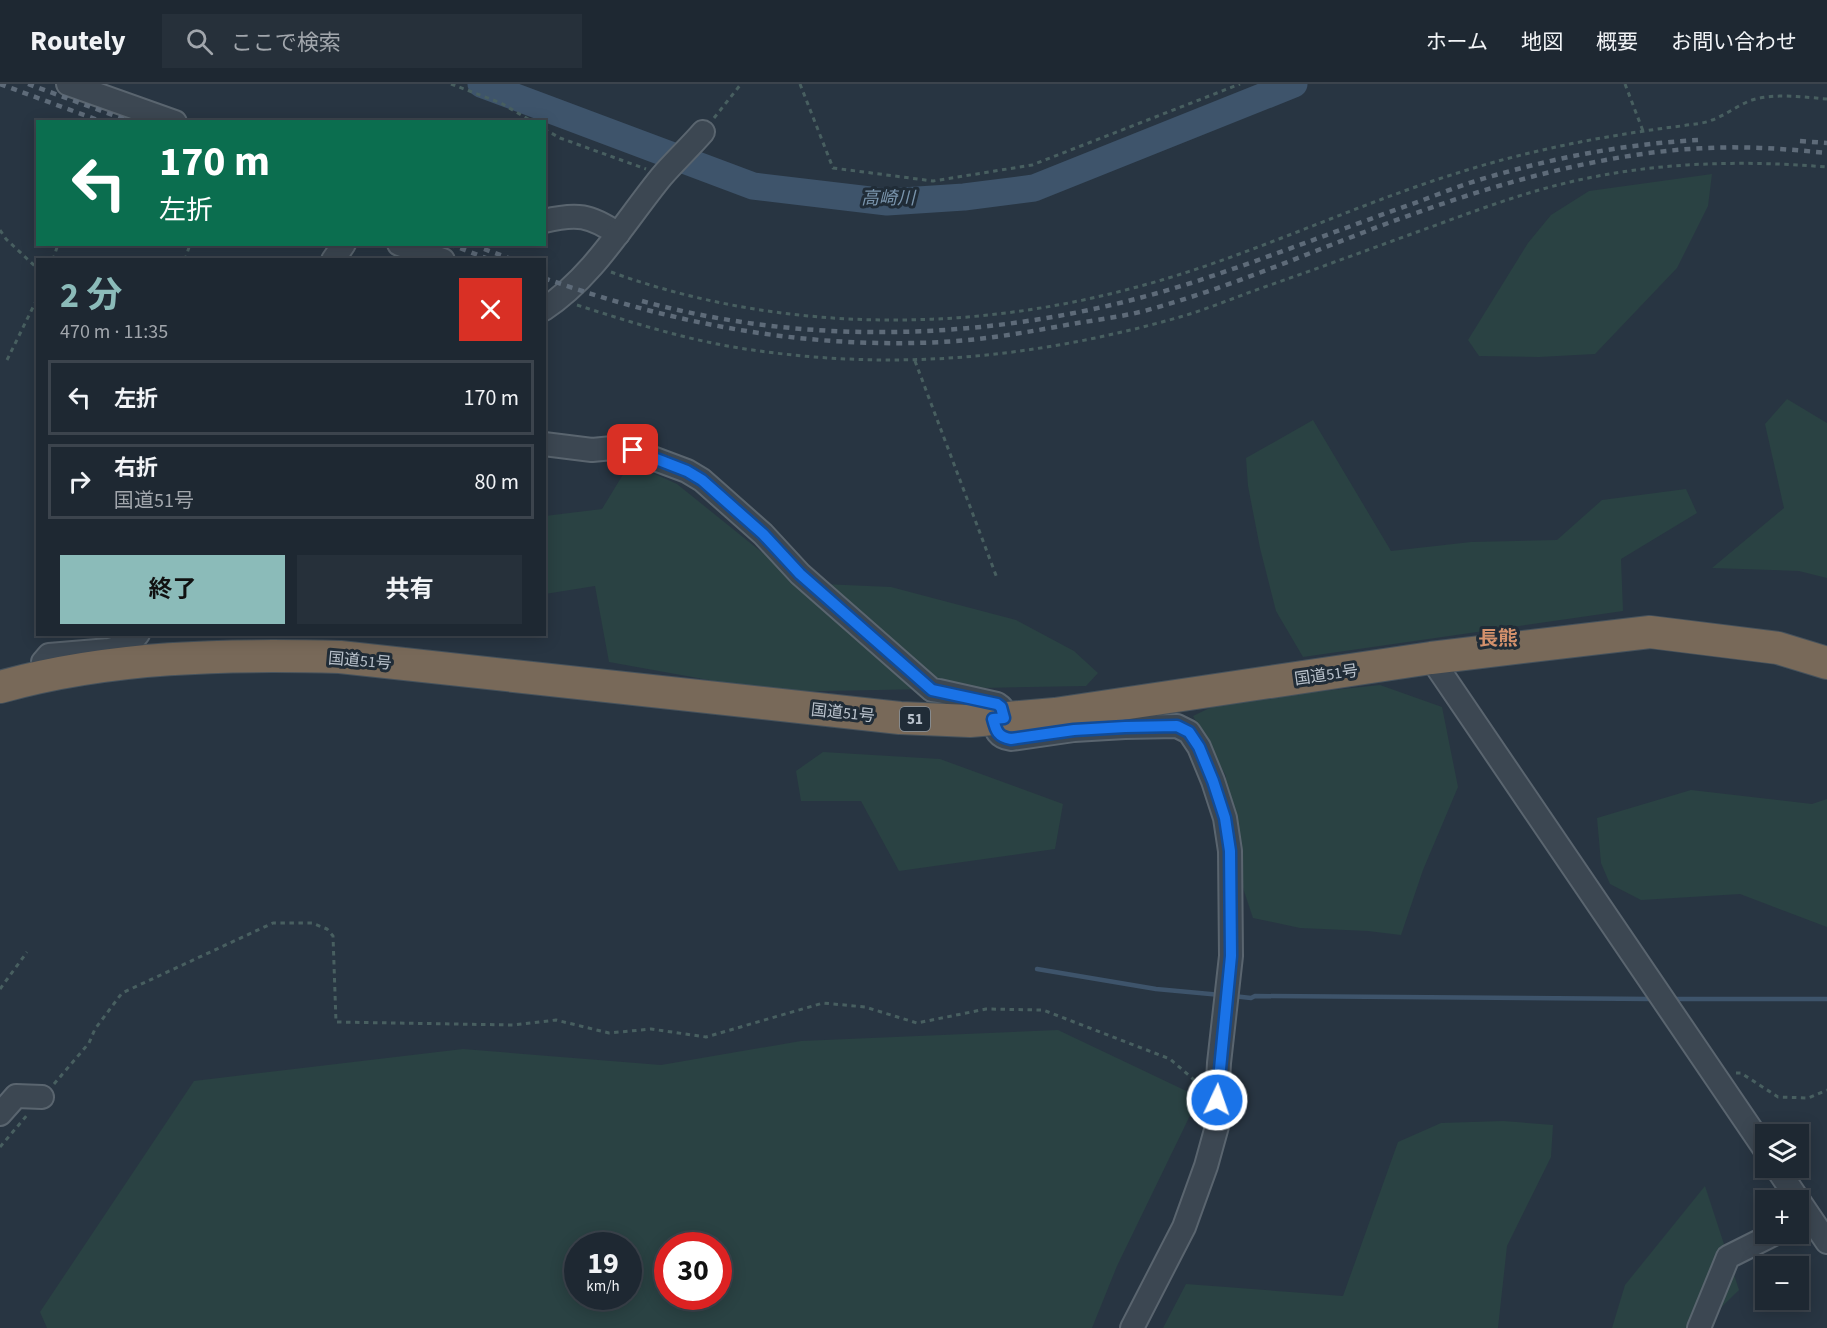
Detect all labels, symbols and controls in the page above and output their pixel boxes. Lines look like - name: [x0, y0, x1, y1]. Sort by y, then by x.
- search box: [162, 14, 582, 68]
- text: Routely: [30, 21, 126, 61]
- icon: search: [183, 25, 216, 58]
- text: ここで検索: [231, 27, 341, 59]
- text: ホーム: [1426, 27, 1488, 57]
- text: 地図: [1521, 27, 1563, 57]
- text: 概要: [1596, 27, 1638, 57]
- text: お問い合わせ: [1671, 27, 1797, 57]
- text: 170 m: [159, 132, 270, 192]
- icon: left: [60, 144, 138, 222]
- water label: 高崎川: [861, 186, 917, 211]
- text: 左折: [159, 191, 213, 230]
- text: 2 分: [60, 270, 122, 321]
- button: close: [459, 278, 522, 341]
- text: 470 m · 11:35: [60, 318, 168, 346]
- icon: left: [63, 381, 96, 414]
- text: 170 m: [464, 382, 519, 414]
- text: 左折: [114, 383, 158, 415]
- pin: [607, 424, 658, 475]
- icon: arrive: [616, 433, 649, 466]
- text: 右折: [114, 452, 158, 484]
- icon: right: [63, 465, 96, 498]
- text: 80 m: [474, 466, 519, 498]
- text: 国道51号: [114, 487, 194, 515]
- button: 終了: [60, 555, 285, 624]
- button: 共有: [297, 555, 522, 624]
- district label: 長熊: [1478, 625, 1518, 653]
- street label: 国道51号: [327, 647, 393, 675]
- street label: 国道51号: [1293, 660, 1359, 690]
- street label: 国道51号: [810, 699, 876, 727]
- road number: 51: [900, 707, 930, 731]
- position arrow: [1185, 1068, 1249, 1132]
- map controls: [1755, 1124, 1809, 1310]
- button: layers: [1755, 1124, 1809, 1178]
- button: +: [1755, 1190, 1809, 1244]
- speed limit sign: 30: [654, 1232, 732, 1310]
- text: 19: [587, 1242, 619, 1285]
- button: −: [1755, 1256, 1809, 1310]
- text: km/h: [586, 1276, 620, 1297]

